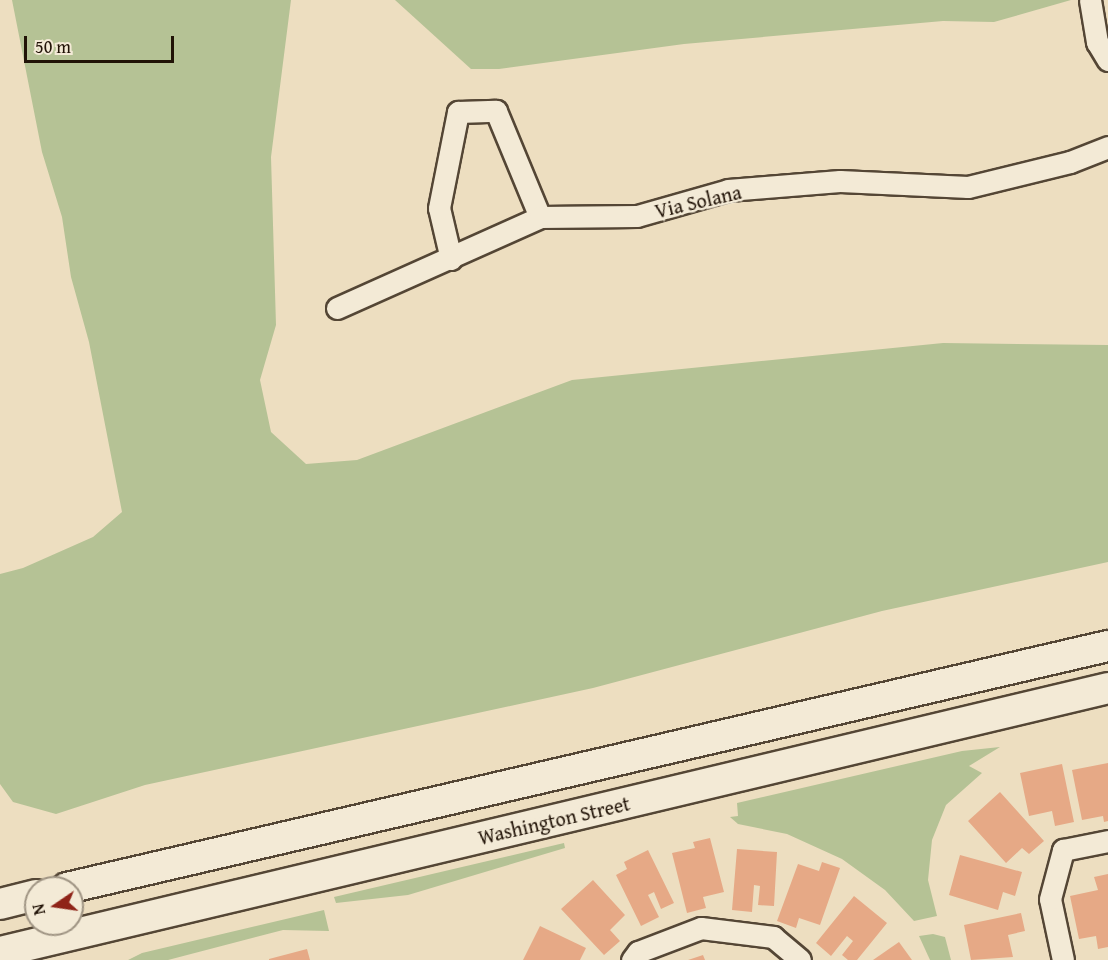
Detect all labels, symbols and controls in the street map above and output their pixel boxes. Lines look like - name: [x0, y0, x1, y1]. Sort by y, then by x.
- scale bar: [27, 24, 177, 62]
- text: 50 m: [35, 33, 71, 60]
- street label: Via Solana: [652, 179, 744, 223]
- street label: Washington Street: [476, 791, 632, 849]
- north arrow: [24, 876, 84, 936]
- text: N: [26, 902, 51, 918]

